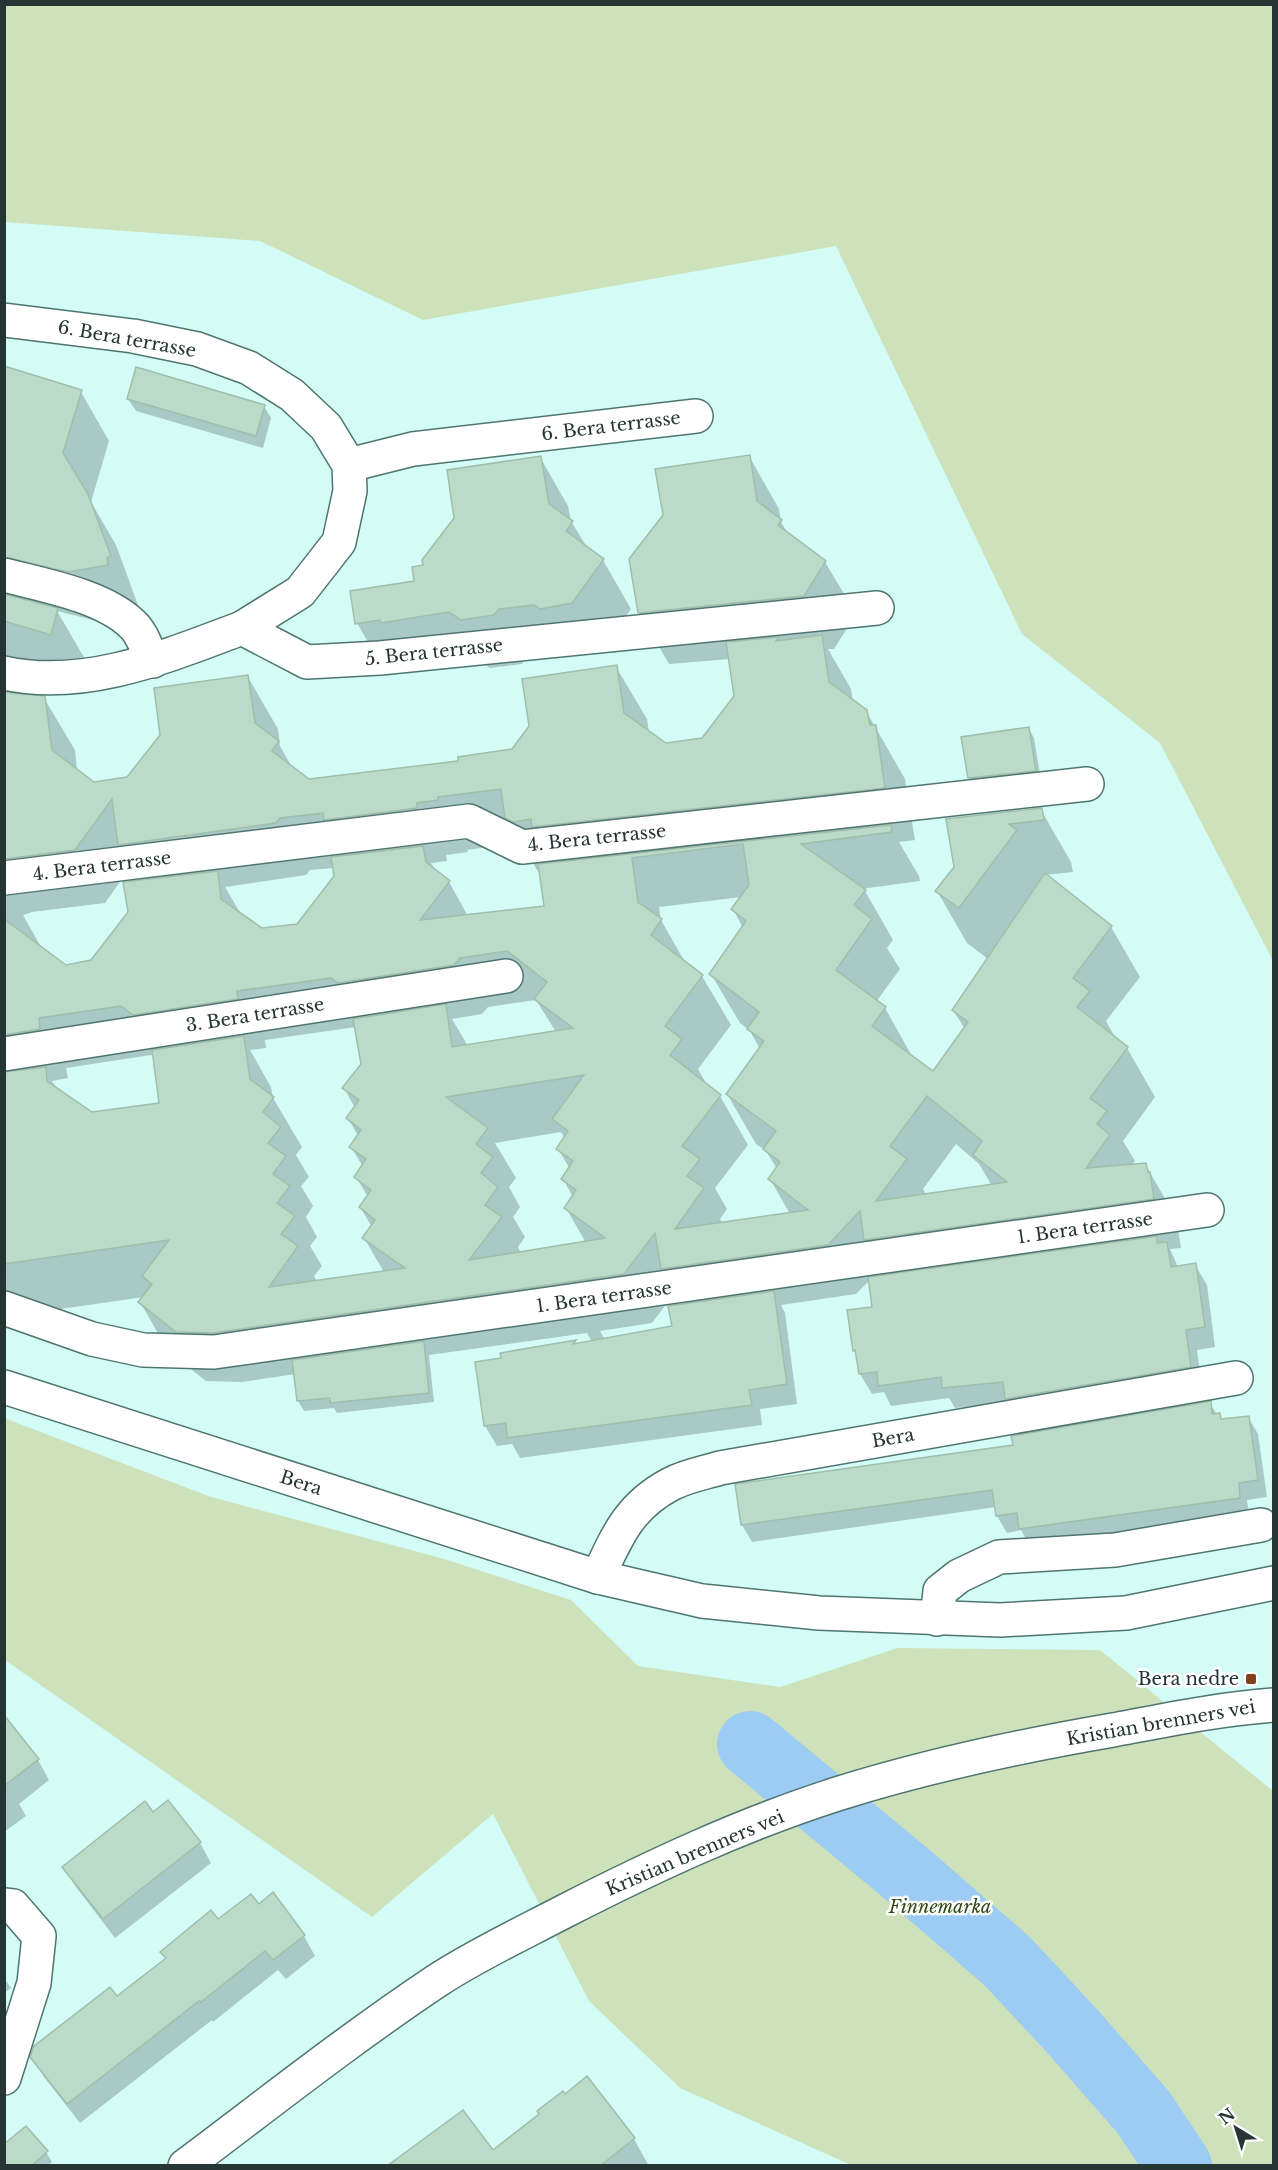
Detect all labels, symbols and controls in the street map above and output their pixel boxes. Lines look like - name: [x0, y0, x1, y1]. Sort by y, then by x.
- street label: 6. Bera terrasse: [56, 316, 198, 362]
- street label: 6. Bera terrasse: [540, 407, 682, 445]
- street label: 5. Bera terrasse: [364, 634, 504, 670]
- street label: 4. Bera terrasse: [527, 820, 667, 856]
- street label: 4. Bera terrasse: [32, 847, 172, 885]
- street label: 3. Bera terrasse: [184, 993, 326, 1037]
- street label: 1. Bera terrasse: [1016, 1208, 1154, 1248]
- street label: 1. Bera terrasse: [535, 1277, 673, 1317]
- street label: Bera: [870, 1423, 916, 1453]
- street label: Bera: [277, 1466, 325, 1500]
- place label: Bera nedre: [1138, 1668, 1239, 1690]
- marker: Bera nedre: [1244, 1672, 1258, 1686]
- street label: Kristian brenners vei: [1065, 1696, 1257, 1750]
- street label: Kristian brenners vei: [603, 1805, 787, 1901]
- park label: Finnemarka: [888, 1896, 991, 1918]
- north arrow: [1206, 2098, 1266, 2158]
- text: N: [1215, 2104, 1239, 2129]

